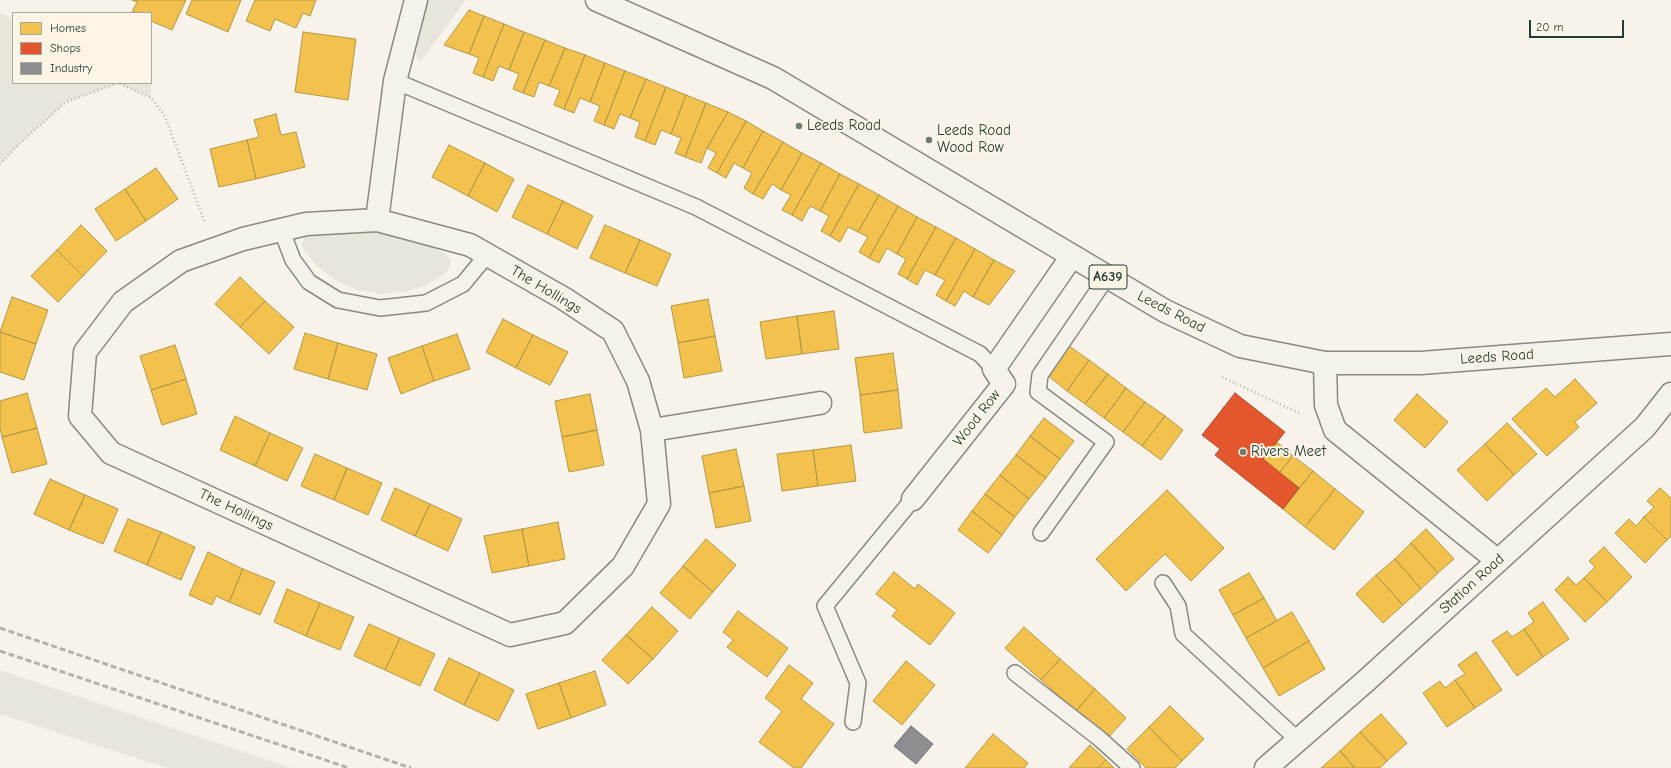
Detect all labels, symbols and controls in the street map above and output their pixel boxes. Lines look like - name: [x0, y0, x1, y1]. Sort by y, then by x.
- legend: [12, 12, 152, 84]
- scale bar: [1531, 12, 1626, 38]
- text: 20 m: [1536, 20, 1564, 34]
- text: Homes: [50, 21, 86, 35]
- text: Shops: [50, 41, 81, 55]
- text: Industry: [50, 61, 92, 75]
- place label: Leeds Road: [807, 117, 881, 135]
- marker: Leeds Road: [794, 121, 804, 131]
- place label: Leeds Road Wood Row: [937, 122, 1011, 157]
- marker: Leeds Road Wood Row: [924, 135, 934, 145]
- street label: The Hollings: [507, 262, 585, 318]
- road number: A639: [1089, 265, 1127, 289]
- street label: Leeds Road: [1134, 287, 1208, 337]
- street label: Leeds Road: [1460, 345, 1534, 369]
- street label: Wood Row: [949, 386, 1005, 450]
- place label: Rivers Meet: [1251, 443, 1326, 461]
- marker: Rivers Meet: [1238, 447, 1248, 457]
- street label: The Hollings: [196, 485, 276, 535]
- street label: Station Road: [1436, 550, 1508, 618]

